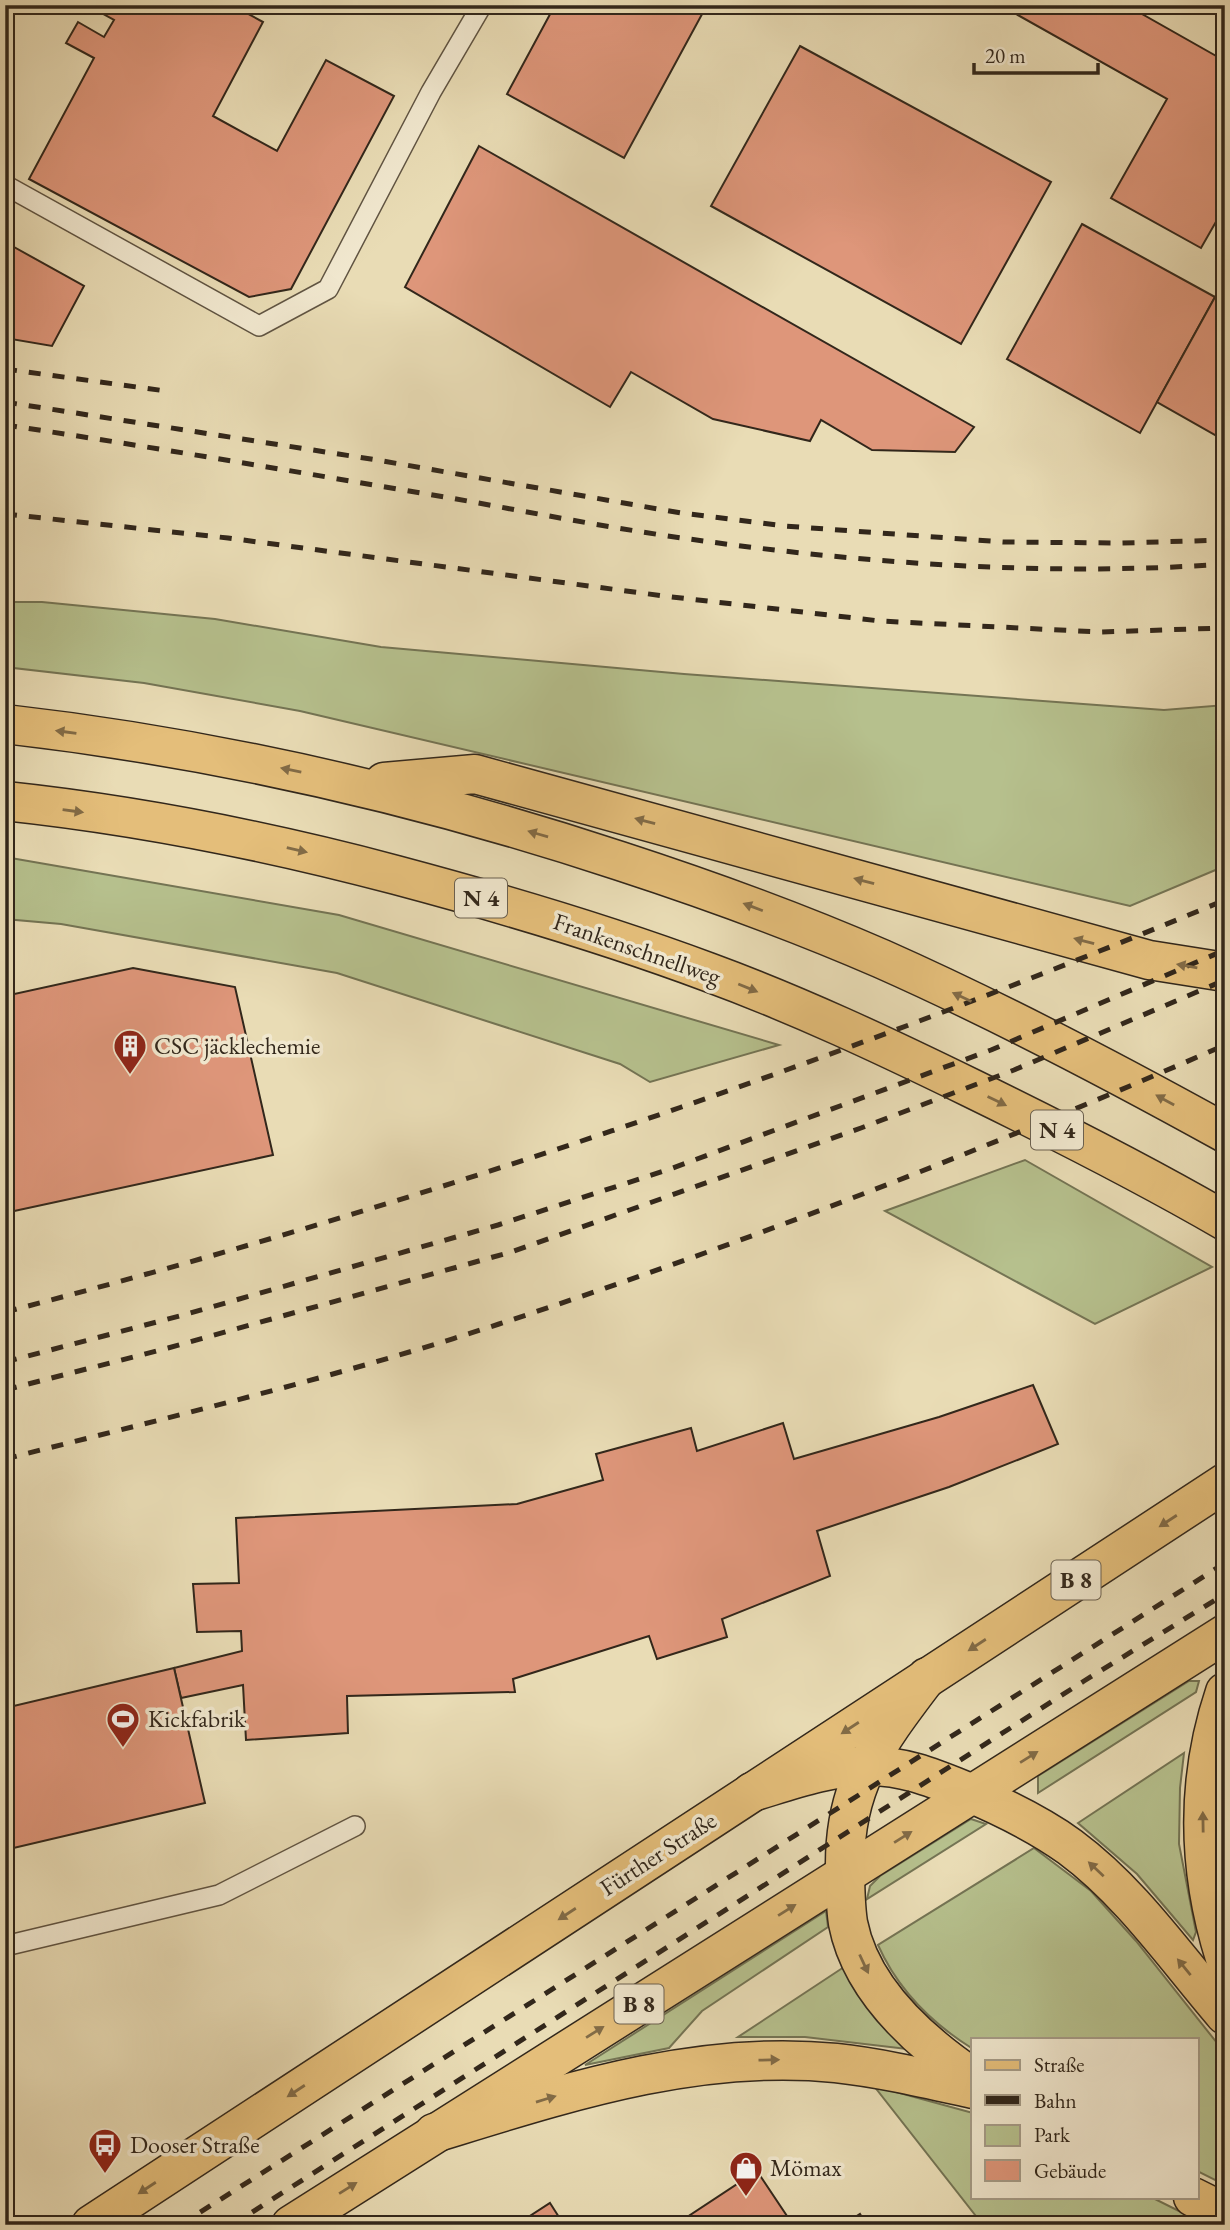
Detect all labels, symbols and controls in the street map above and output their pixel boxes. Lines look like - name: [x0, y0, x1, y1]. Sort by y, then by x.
- scale bar: [974, 32, 1099, 76]
- text: 20 m: [985, 42, 1026, 69]
- one-way arrow: [55, 726, 77, 737]
- one-way arrow: [280, 764, 302, 775]
- one-way arrow: [62, 805, 84, 816]
- one-way arrow: [634, 815, 656, 826]
- one-way arrow: [527, 828, 549, 839]
- one-way arrow: [286, 845, 308, 856]
- one-way arrow: [853, 876, 874, 886]
- road number: N 4: [455, 878, 507, 917]
- one-way arrow: [743, 901, 764, 912]
- street label: Frankenschnellweg: [549, 905, 725, 992]
- one-way arrow: [1073, 936, 1094, 946]
- one-way arrow: [1176, 960, 1198, 971]
- one-way arrow: [738, 983, 759, 994]
- one-way arrow: [952, 991, 972, 1003]
- building icon: CSC jäcklechemie: [111, 1027, 149, 1076]
- place label: CSC jäcklechemie: [154, 1030, 320, 1061]
- one-way arrow: [1155, 1094, 1175, 1106]
- one-way arrow: [987, 1095, 1007, 1106]
- road number: N 4: [1031, 1110, 1083, 1149]
- one-way arrow: [1158, 1514, 1177, 1527]
- road number: B 8: [1052, 1560, 1100, 1600]
- one-way arrow: [967, 1638, 987, 1651]
- sports icon: Kickfabrik: [104, 1700, 142, 1749]
- place label: Kickfabrik: [148, 1703, 246, 1734]
- one-way arrow: [840, 1721, 860, 1734]
- one-way arrow: [1020, 1751, 1039, 1764]
- street label: Fürther Straße: [594, 1804, 722, 1903]
- one-way arrow: [1197, 1811, 1208, 1833]
- one-way arrow: [893, 1831, 913, 1844]
- one-way arrow: [1088, 1862, 1105, 1878]
- one-way arrow: [778, 1904, 797, 1917]
- one-way arrow: [557, 1907, 576, 1920]
- one-way arrow: [859, 1953, 870, 1974]
- one-way arrow: [1177, 1958, 1192, 1975]
- road number: B 8: [614, 1984, 664, 2024]
- one-way arrow: [585, 2025, 605, 2038]
- legend: [971, 2038, 1198, 2198]
- text: Straße: [1034, 2051, 1085, 2078]
- one-way arrow: [758, 2054, 780, 2066]
- one-way arrow: [286, 2084, 305, 2097]
- text: Bahn: [1034, 2087, 1077, 2114]
- one-way arrow: [535, 2093, 556, 2104]
- text: Park: [1034, 2121, 1071, 2148]
- bus stop icon: Dooser Straße: [86, 2126, 124, 2175]
- place label: Dooser Straße: [130, 2129, 260, 2160]
- shop icon: Mömax: [727, 2149, 765, 2198]
- place label: Mömax: [770, 2152, 842, 2183]
- text: Gebäude: [1034, 2157, 1106, 2184]
- one-way arrow: [138, 2181, 157, 2194]
- one-way arrow: [339, 2182, 358, 2195]

